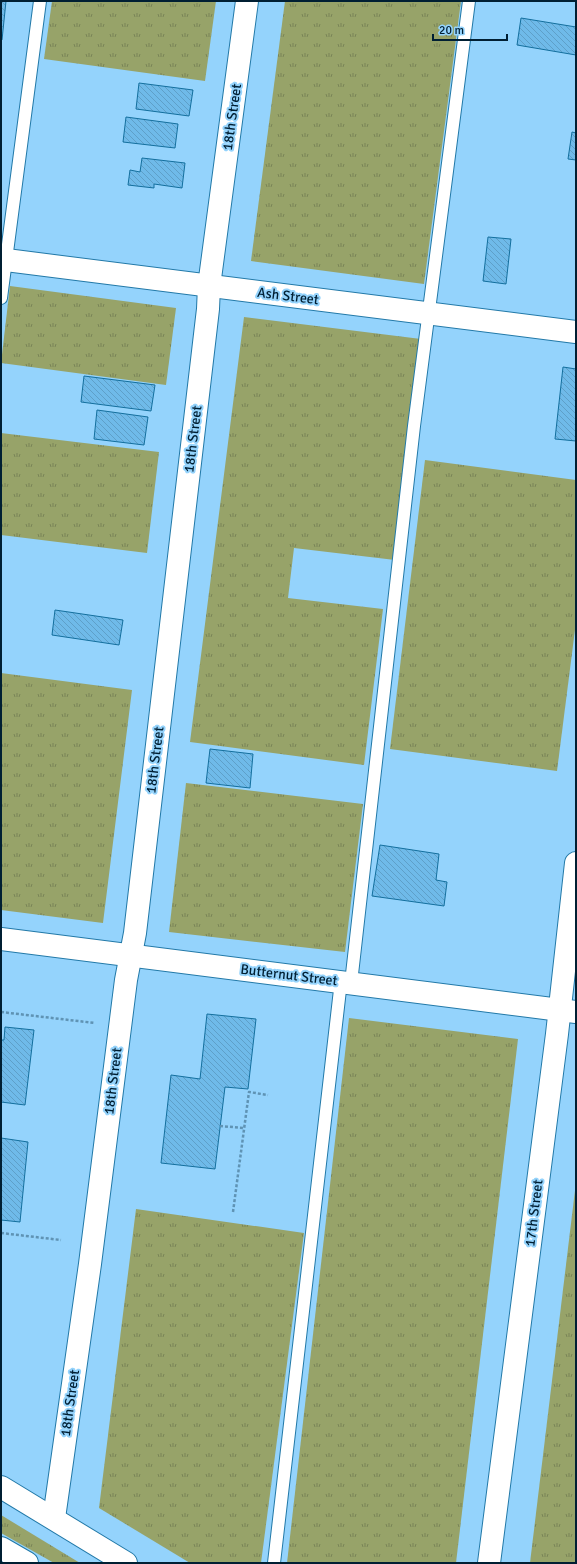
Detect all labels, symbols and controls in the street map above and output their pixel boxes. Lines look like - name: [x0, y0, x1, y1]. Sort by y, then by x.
- scale bar: [433, 16, 507, 42]
- text: 20 m: [439, 23, 464, 38]
- street label: 18th Street: [219, 82, 245, 151]
- street label: Ash Street: [256, 284, 320, 308]
- street label: 18th Street: [180, 405, 206, 473]
- street label: 18th Street: [142, 726, 168, 794]
- street label: Butternut Street: [239, 961, 339, 989]
- street label: 18th Street: [100, 1047, 126, 1115]
- street label: 17th Street: [521, 1179, 547, 1247]
- street label: 18th Street: [57, 1368, 83, 1437]

